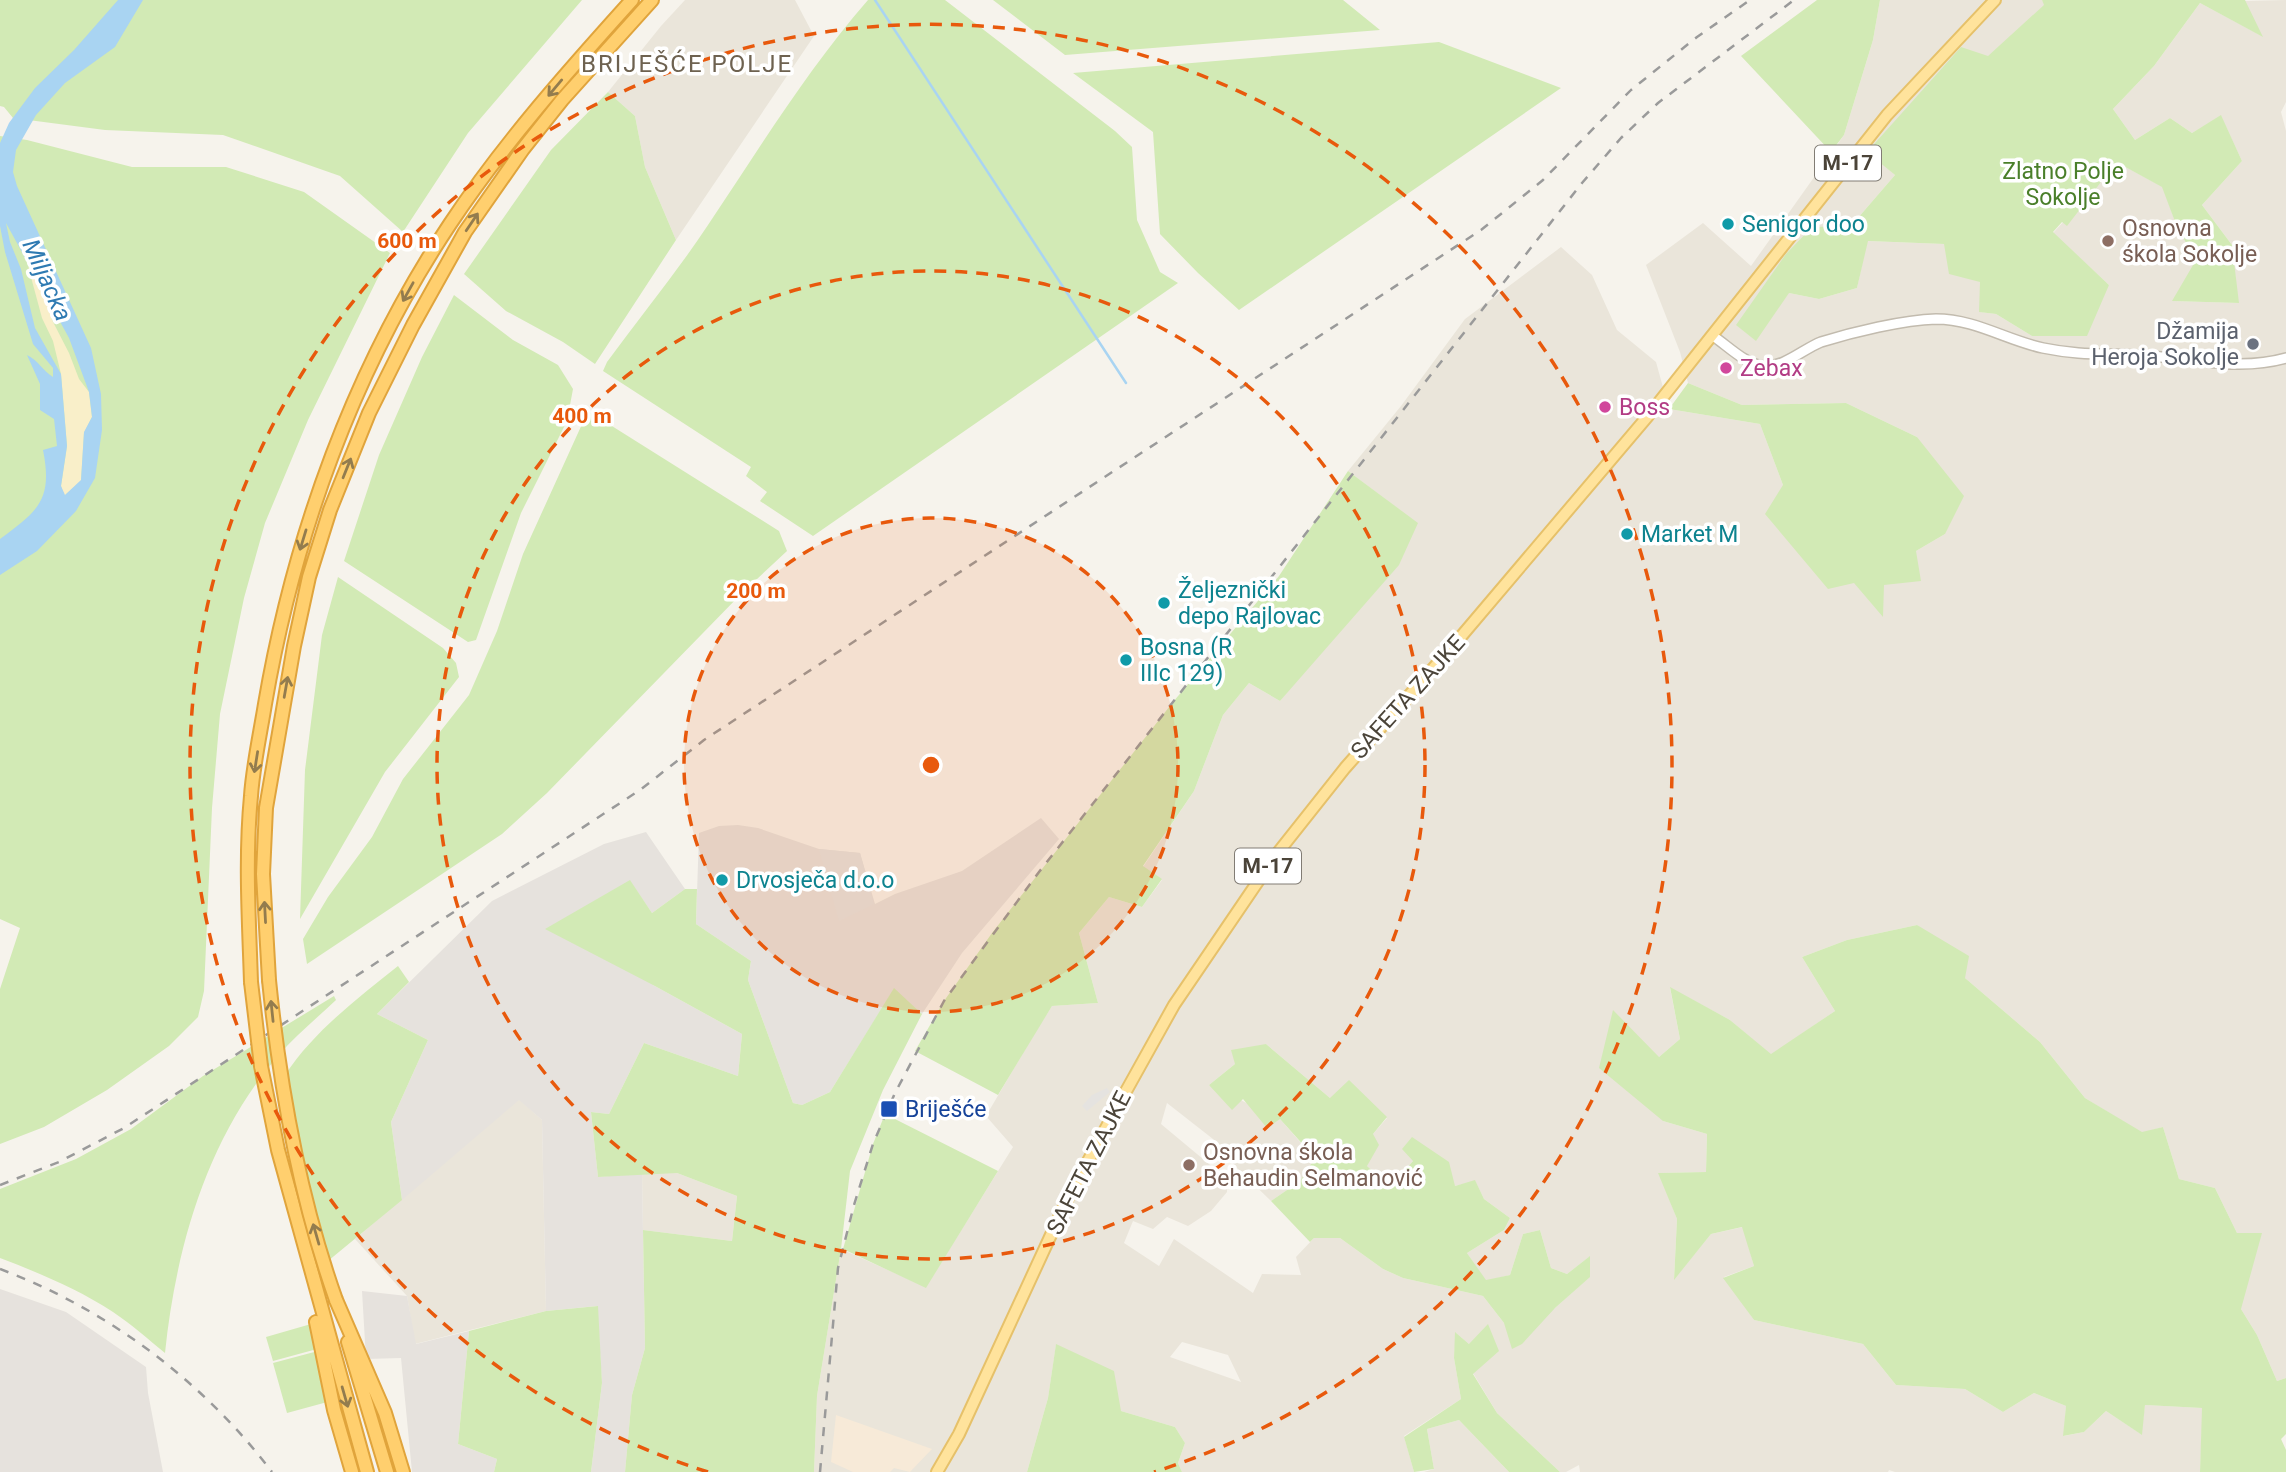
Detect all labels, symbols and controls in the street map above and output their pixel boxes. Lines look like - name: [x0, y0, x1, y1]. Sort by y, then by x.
- district label: BRIJEŠĆE POLJE: [581, 49, 793, 78]
- one-way arrow: [547, 79, 563, 97]
- road number: M-17: [1815, 146, 1881, 180]
- park label: Zlatno Polje Sokolje: [2002, 158, 2124, 211]
- place label: Senigor doo: [1742, 211, 1865, 238]
- one-way arrow: [465, 213, 479, 232]
- place label: Osnovna śkola Sokolje: [2122, 215, 2257, 268]
- marker: Senigor doo: [1720, 216, 1736, 232]
- text: 600 m: [377, 229, 437, 253]
- marker: Osnovna śkola Sokolje: [2100, 233, 2116, 249]
- water label: Miljacka: [17, 235, 77, 325]
- one-way arrow: [401, 282, 415, 302]
- place label: Džamija Heroja Sokolje: [2091, 318, 2239, 371]
- marker: Džamija Heroja Sokolje: [2245, 336, 2261, 352]
- place label: Zebax: [1740, 355, 1803, 382]
- marker: Zebax: [1718, 360, 1734, 376]
- place label: Boss: [1619, 394, 1670, 421]
- marker: Boss: [1597, 399, 1613, 415]
- text: 400 m: [552, 404, 612, 428]
- one-way arrow: [341, 458, 354, 479]
- place label: Market M: [1641, 521, 1738, 548]
- marker: Market M: [1619, 526, 1635, 542]
- one-way arrow: [296, 529, 309, 551]
- place label: Željeznički depo Rajlovac: [1178, 576, 1321, 630]
- text: 200 m: [726, 579, 786, 603]
- marker: Željeznički depo Rajlovac: [1156, 595, 1172, 611]
- street label: SAFETA ZAJKE: [1345, 630, 1471, 764]
- place label: Bosna (R IIIc 129): [1140, 634, 1232, 687]
- marker: Bosna (R IIIc 129): [1118, 652, 1134, 668]
- one-way arrow: [280, 676, 293, 699]
- one-way arrow: [249, 750, 262, 773]
- centre of rings: [919, 753, 943, 777]
- road number: M-17: [1235, 848, 1301, 884]
- place label: Drvosječa d.o.o: [736, 867, 894, 894]
- marker: Drvosječa d.o.o: [714, 872, 730, 888]
- one-way arrow: [258, 902, 271, 924]
- one-way arrow: [265, 1001, 278, 1023]
- street label: SAFETA ZAJKE: [1041, 1087, 1137, 1239]
- place label: Briješće: [905, 1096, 987, 1123]
- marker: Briješće: [879, 1099, 899, 1119]
- place label: Osnovna śkola Behaudin Selmanović: [1203, 1139, 1423, 1192]
- marker: Osnovna śkola Behaudin Selmanović: [1181, 1157, 1197, 1173]
- one-way arrow: [308, 1224, 321, 1246]
- one-way arrow: [339, 1385, 352, 1407]

